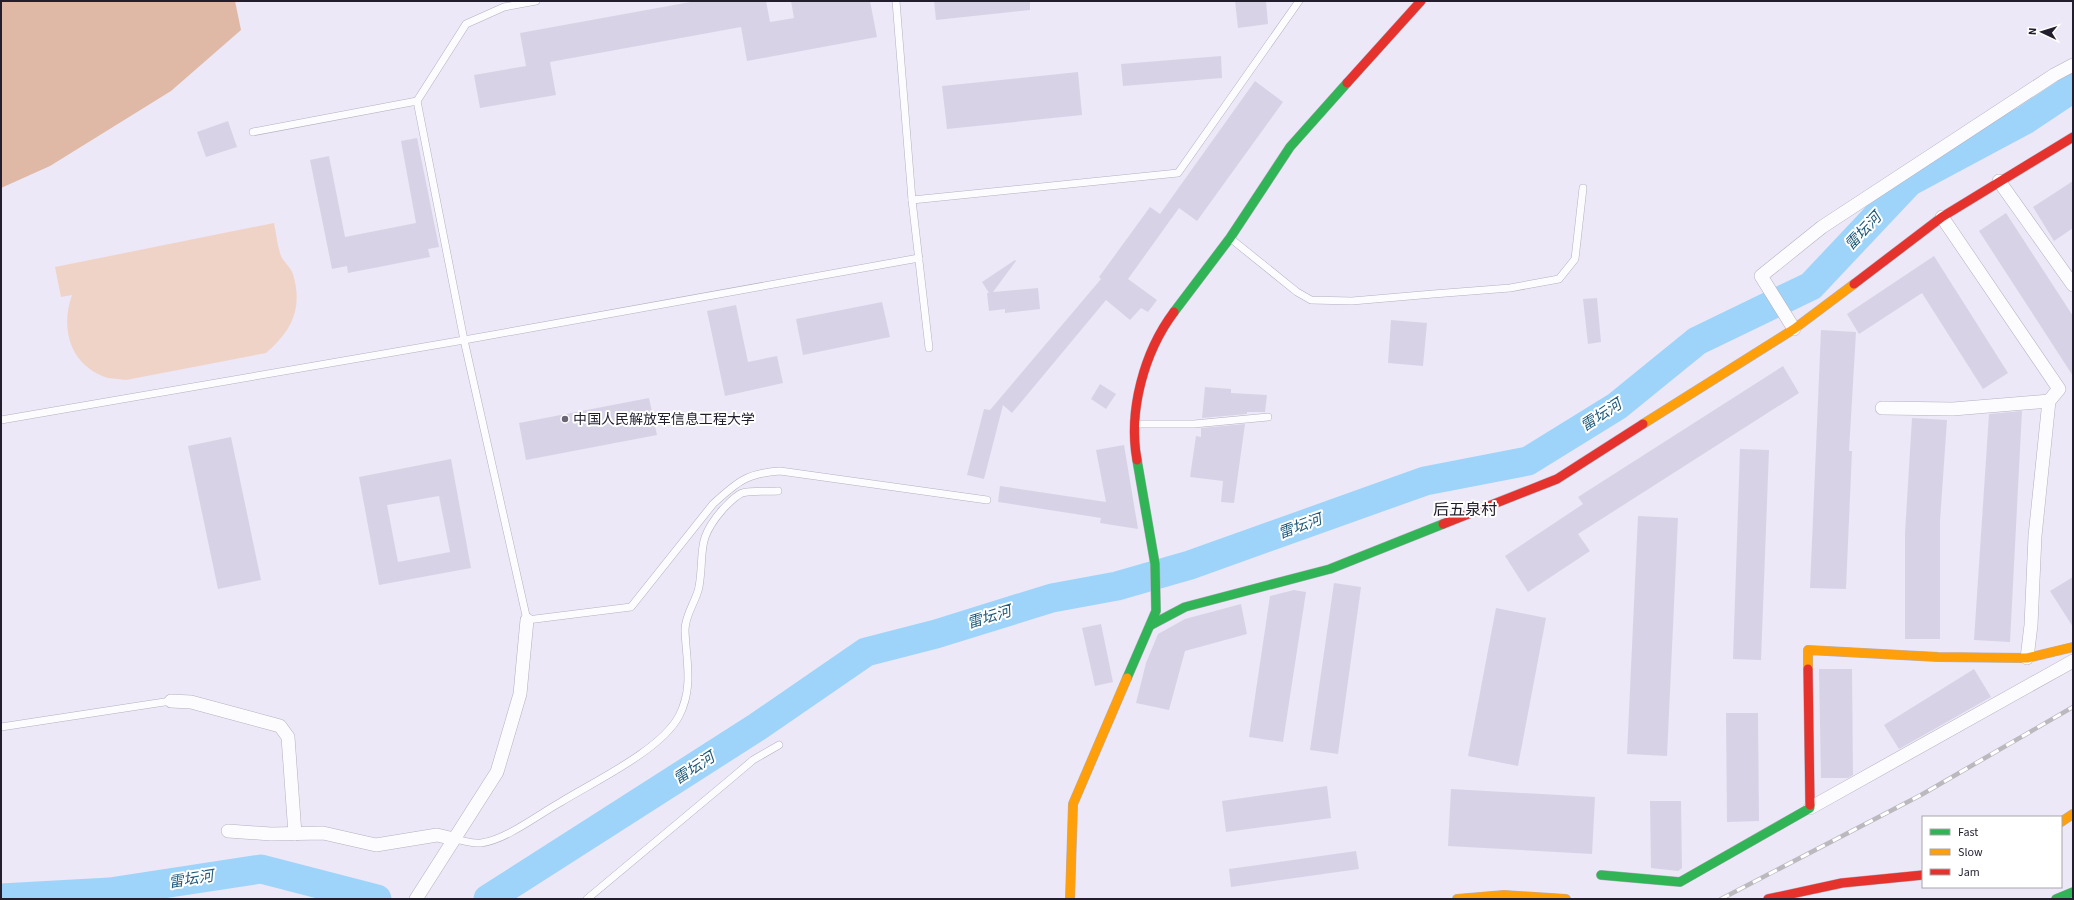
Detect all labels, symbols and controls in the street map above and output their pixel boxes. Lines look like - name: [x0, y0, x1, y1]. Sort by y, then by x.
- north arrow: [2022, 12, 2062, 52]
- text: N: [2025, 27, 2040, 36]
- water label: 雷坛河: [1840, 206, 1888, 255]
- water label: 雷坛河: [1577, 393, 1628, 436]
- place label: 中国人民解放军信息工程大学: [573, 410, 755, 430]
- marker: 中国人民解放军信息工程大学: [560, 414, 570, 424]
- district label: 后五泉村: [1433, 499, 1497, 521]
- water label: 雷坛河: [1275, 508, 1328, 544]
- water label: 雷坛河: [965, 600, 1017, 634]
- water label: 雷坛河: [670, 746, 721, 789]
- legend: [1922, 816, 2062, 888]
- text: Fast: [1958, 824, 1978, 841]
- text: Slow: [1958, 844, 1983, 861]
- text: Jam: [1958, 864, 1980, 881]
- water label: 雷坛河: [167, 865, 218, 893]

